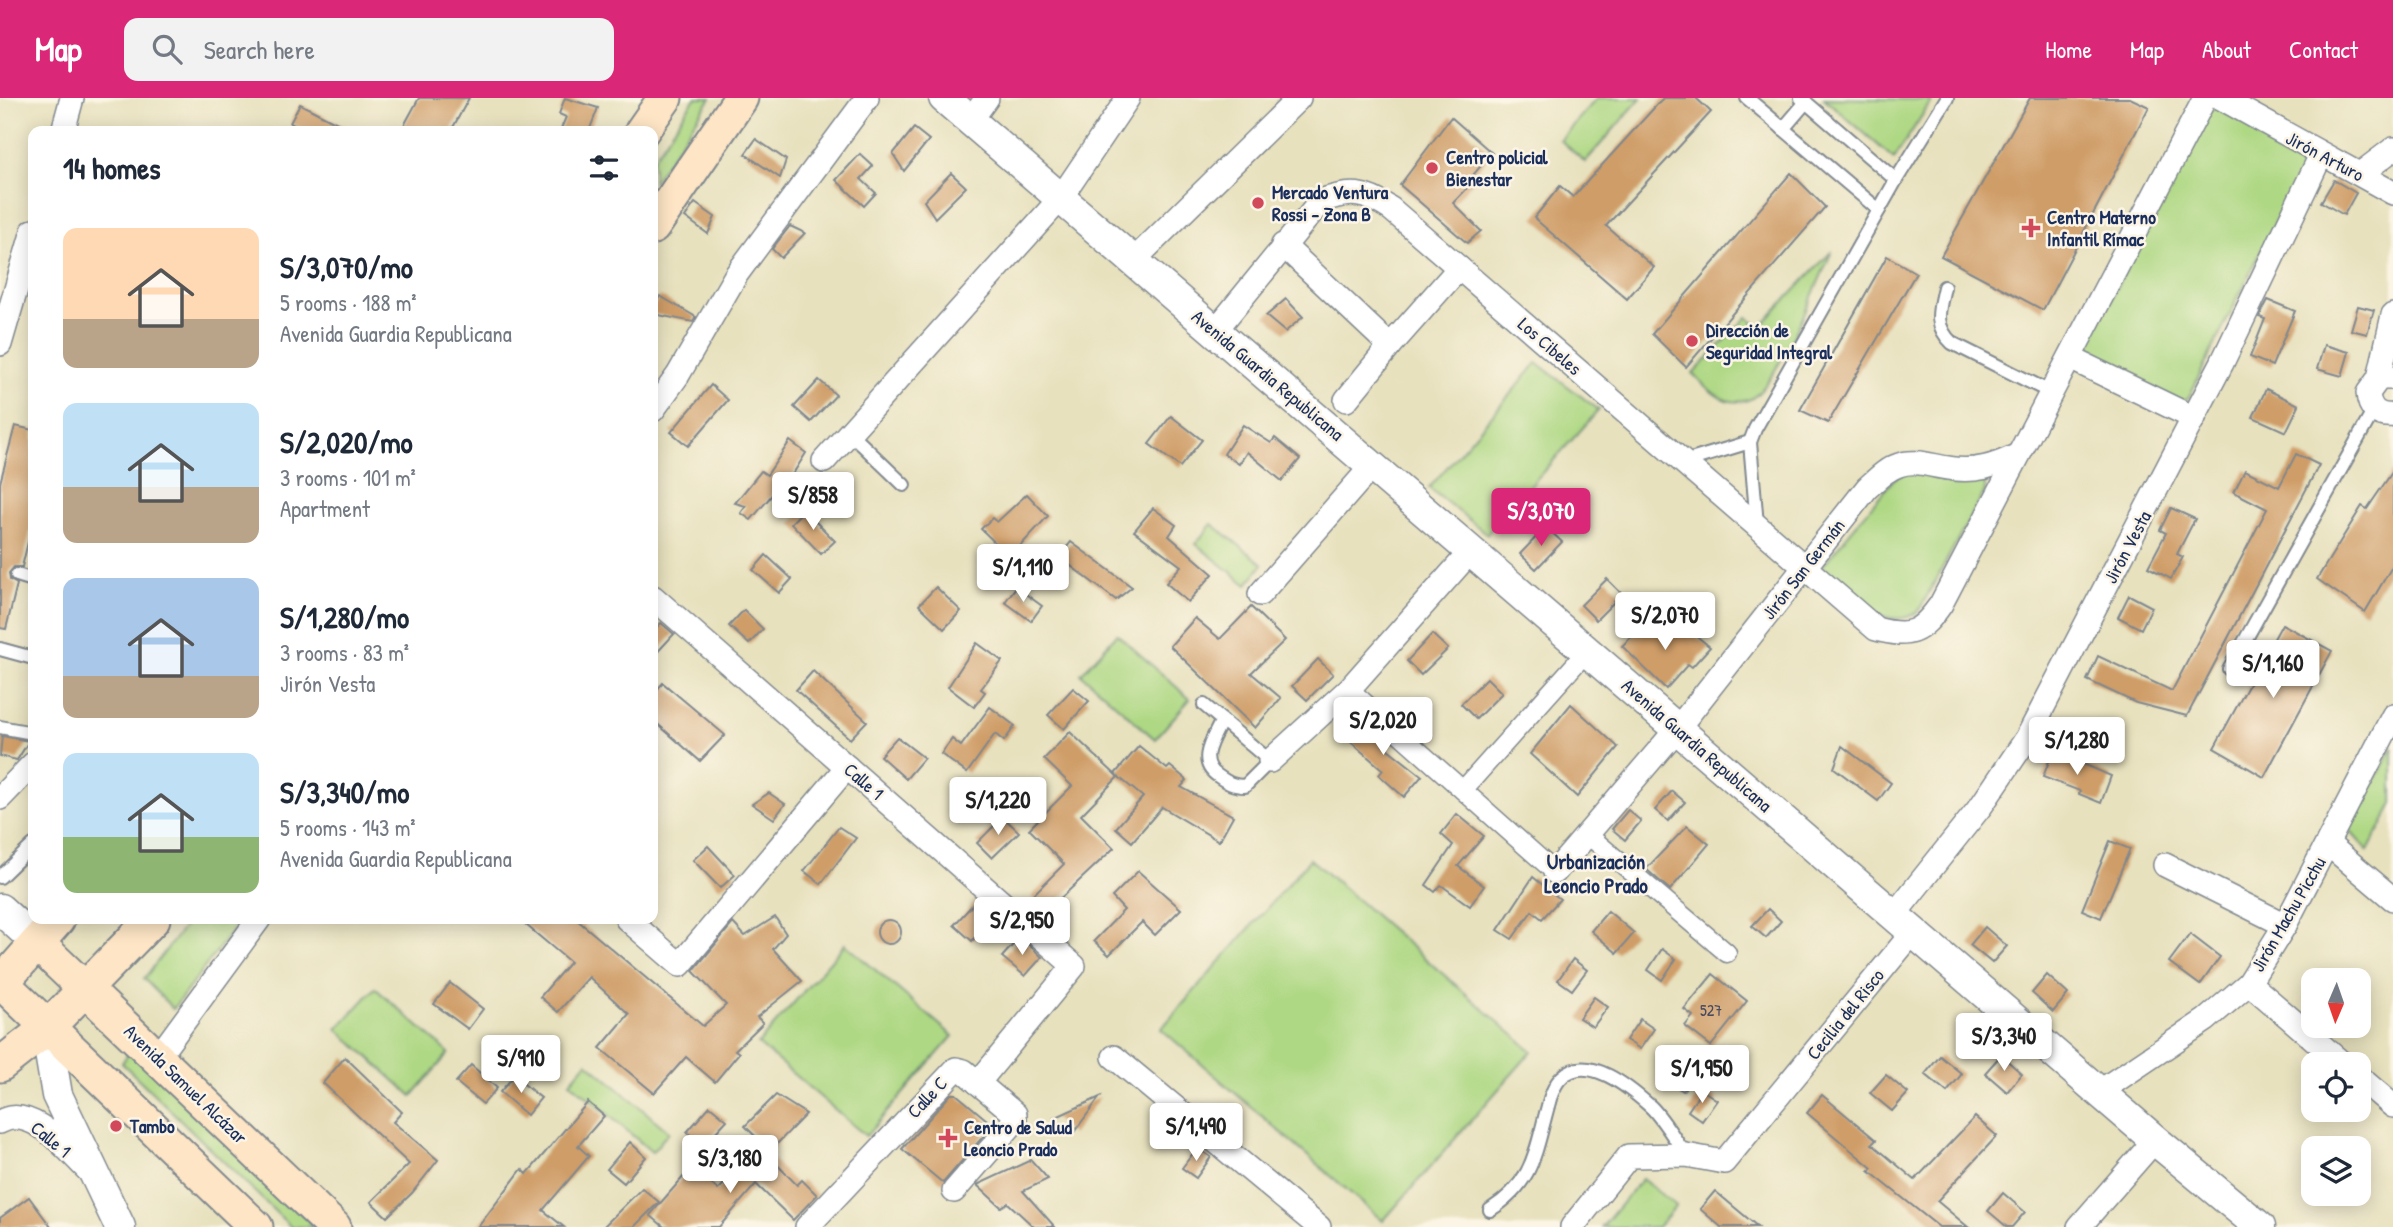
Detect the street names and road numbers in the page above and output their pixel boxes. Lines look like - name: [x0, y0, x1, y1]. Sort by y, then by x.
- street label: Jirón Arturo: [2281, 125, 2369, 188]
- street label: Avenida Guardia Republicana: [1186, 304, 1350, 447]
- street label: Los Cibeles: [1513, 311, 1587, 381]
- street label: Jirón Vesta: [2097, 506, 2157, 588]
- street label: Jirón San Germán: [1755, 513, 1851, 625]
- street label: Avenida Guardia Republicana: [1616, 672, 1778, 818]
- street label: Calle 1: [839, 756, 890, 806]
- street label: Jirón Machu Picchu: [2244, 851, 2332, 976]
- street label: Cecilia del Risco: [1800, 963, 1890, 1065]
- street label: Avenida Samuel Alcázar: [119, 1018, 254, 1150]
- street label: Calle C: [901, 1070, 953, 1124]
- street label: Calle 1: [25, 1115, 77, 1163]

